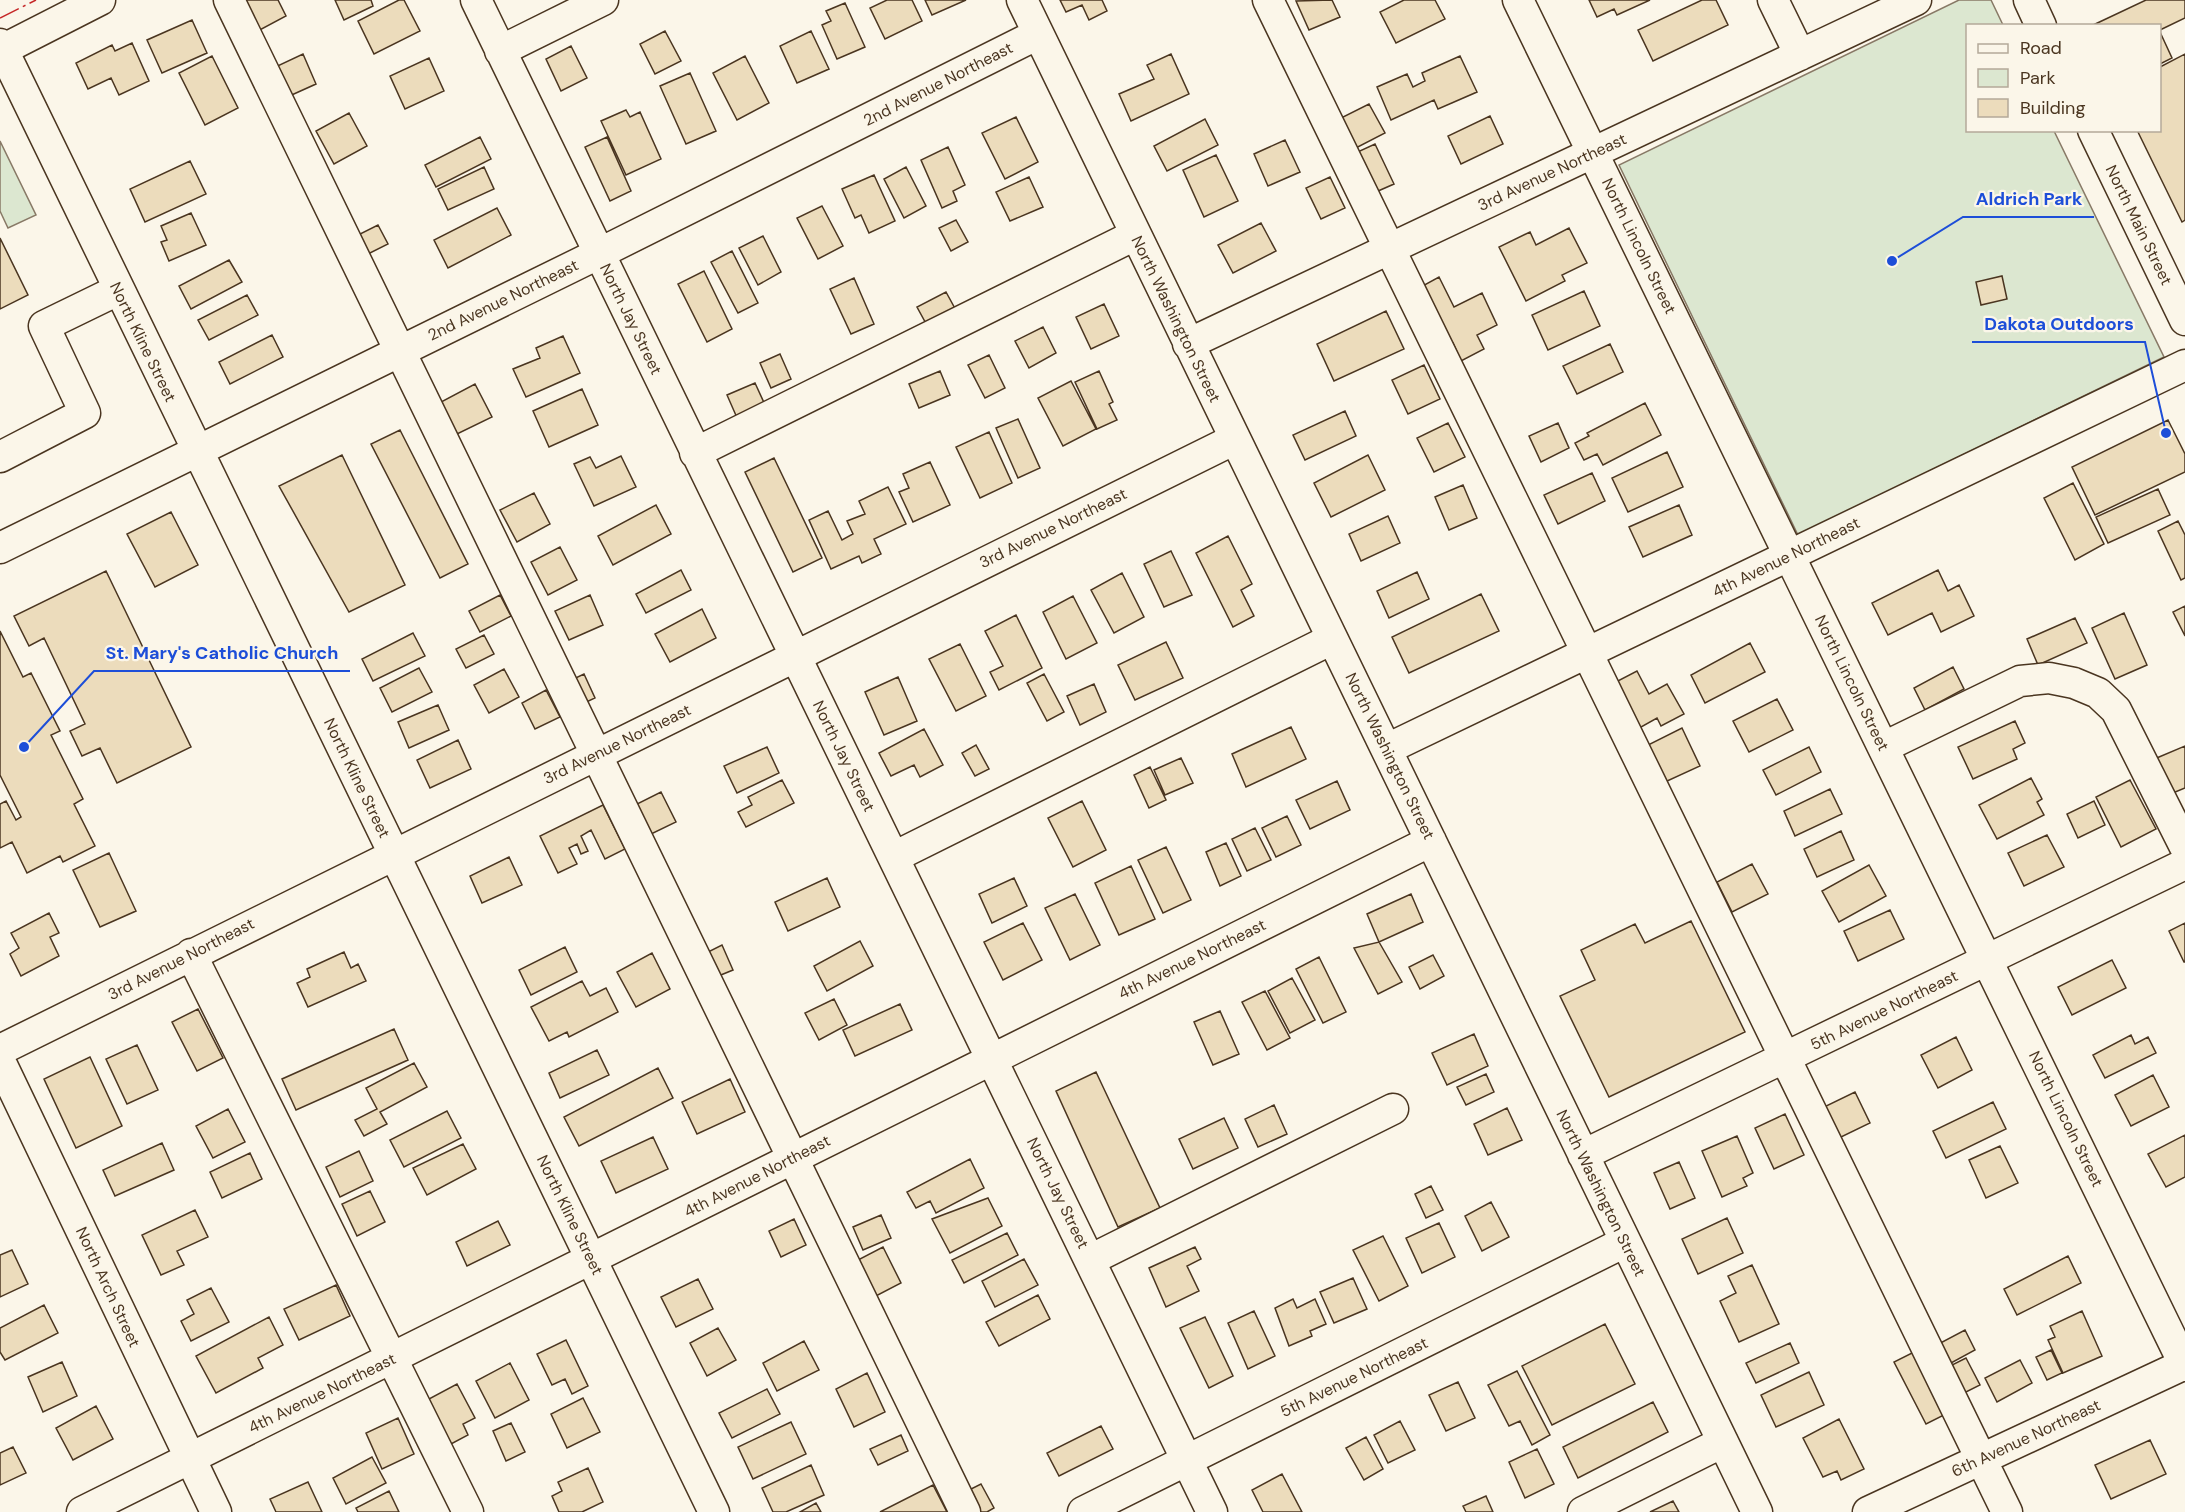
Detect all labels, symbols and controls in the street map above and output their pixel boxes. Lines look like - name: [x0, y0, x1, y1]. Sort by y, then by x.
- legend: [1966, 24, 2161, 132]
- text: Road: [2020, 36, 2062, 60]
- street label: 2nd Avenue Northeast: [860, 37, 1016, 131]
- text: Park: [2020, 66, 2056, 90]
- text: Building: [2020, 96, 2085, 120]
- street label: 3rd Avenue Northeast: [1474, 128, 1630, 216]
- street label: North Main Street: [2101, 162, 2177, 288]
- street label: North Lincoln Street: [1597, 175, 1681, 317]
- callout: Aldrich Park: [1963, 181, 2094, 217]
- text: Aldrich Park: [1976, 187, 2083, 211]
- street label: North Washington Street: [1126, 232, 1226, 406]
- street label: 2nd Avenue Northeast: [424, 254, 582, 346]
- street label: North Jay Street: [595, 260, 667, 378]
- street label: North Kline Street: [105, 279, 181, 405]
- callout: Dakota Outdoors: [1972, 306, 2145, 342]
- text: Dakota Outdoors: [1984, 312, 2134, 336]
- street label: 3rd Avenue Northeast: [976, 483, 1130, 573]
- street label: 4th Avenue Northeast: [1709, 512, 1863, 602]
- street label: North Lincoln Street: [1810, 612, 1894, 754]
- callout: St. Mary's Catholic Church: [94, 635, 350, 671]
- text: St. Mary's Catholic Church: [106, 641, 338, 665]
- street label: North Washington Street: [1340, 669, 1440, 843]
- street label: North Jay Street: [808, 697, 880, 815]
- street label: 3rd Avenue Northeast: [540, 699, 694, 789]
- street label: North Kline Street: [319, 715, 395, 841]
- street label: 3rd Avenue Northeast: [104, 913, 258, 1005]
- street label: 4th Avenue Northeast: [1115, 914, 1269, 1004]
- street label: 5th Avenue Northeast: [1807, 965, 1961, 1055]
- street label: North Lincoln Street: [2024, 1048, 2108, 1190]
- street label: North Washington Street: [1551, 1106, 1651, 1280]
- street label: 4th Avenue Northeast: [680, 1130, 834, 1222]
- street label: North Jay Street: [1022, 1134, 1094, 1252]
- street label: North Kline Street: [532, 1152, 608, 1278]
- street label: North Arch Street: [71, 1223, 145, 1351]
- street label: 5th Avenue Northeast: [1277, 1332, 1431, 1422]
- street label: 4th Avenue Northeast: [245, 1348, 399, 1438]
- street label: 6th Avenue Northeast: [1948, 1394, 2104, 1482]

